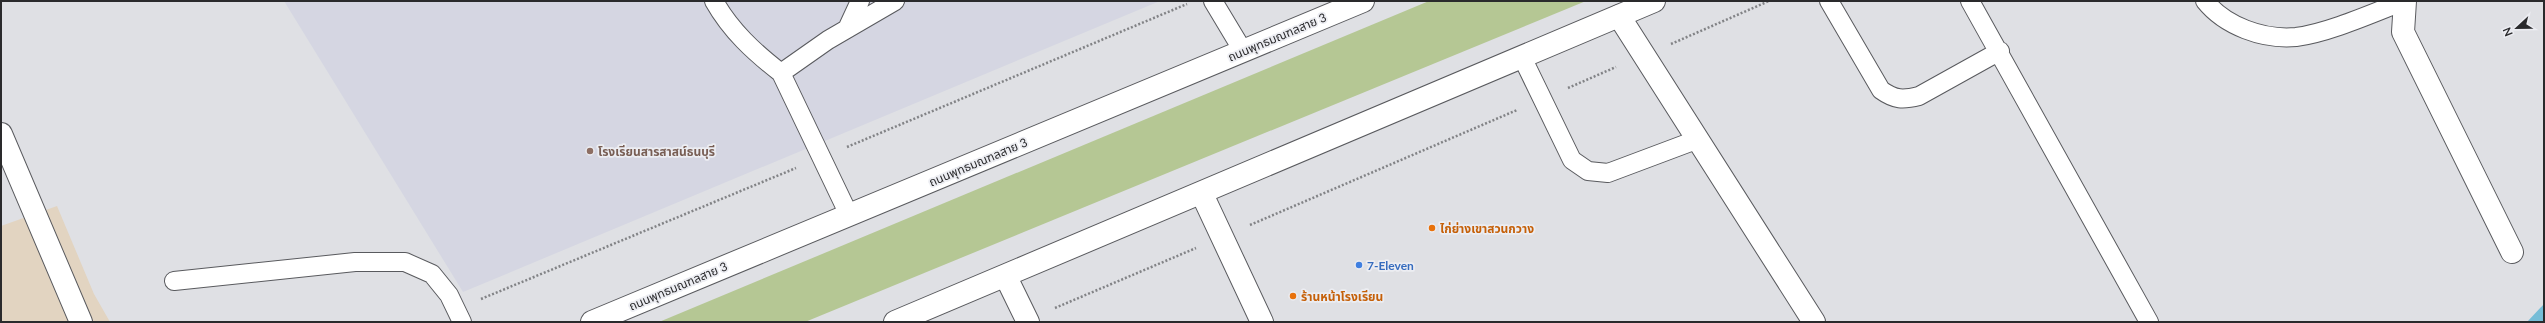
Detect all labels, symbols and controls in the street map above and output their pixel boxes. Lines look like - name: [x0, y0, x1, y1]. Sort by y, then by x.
- north arrow: [2497, 8, 2537, 48]
- street label: ถนนพุทธมณฑลสาย 3: [1225, 9, 1329, 65]
- text: N: [2500, 26, 2515, 38]
- street label: ถนนพุทธมณฑลสาย 3: [926, 134, 1030, 190]
- place label: โรงเรียนสารสาสน์ธนบุรี: [598, 144, 715, 159]
- marker: โรงเรียนสารสาสน์ธนบุรี: [585, 146, 595, 156]
- place label: ไก่ย่างเขาสวนกวาง: [1440, 221, 1534, 236]
- marker: ไก่ย่างเขาสวนกวาง: [1427, 223, 1437, 233]
- street label: ถนนพุทธมณฑลสาย 3: [626, 258, 730, 314]
- place label: 7-Eleven: [1367, 258, 1414, 273]
- marker: 7-Eleven: [1354, 260, 1364, 270]
- place label: ร้านหน้าโรงเรียน: [1301, 289, 1383, 304]
- marker: ร้านหน้าโรงเรียน: [1288, 291, 1298, 301]

